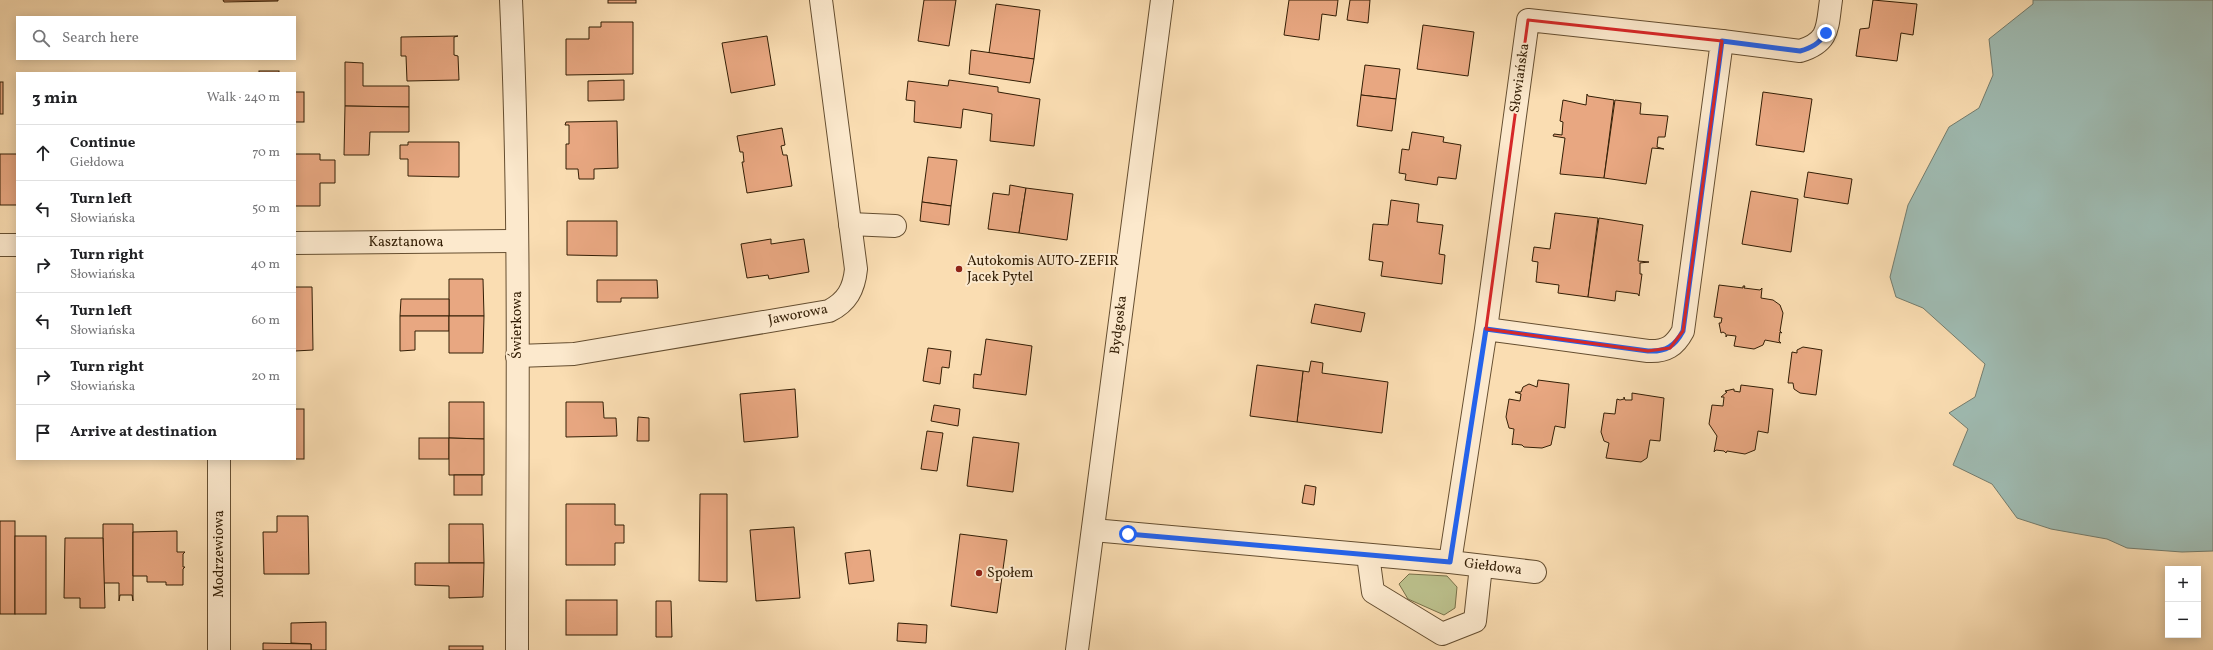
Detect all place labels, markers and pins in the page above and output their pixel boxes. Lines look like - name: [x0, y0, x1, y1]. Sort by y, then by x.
- place label: Autokomis AUTO-ZEFIR Jacek Pytel: [967, 252, 1119, 287]
- marker: Autokomis AUTO-ZEFIR Jacek Pytel: [954, 264, 964, 274]
- place label: Społem: [987, 564, 1033, 583]
- marker: Społem: [974, 568, 984, 578]

